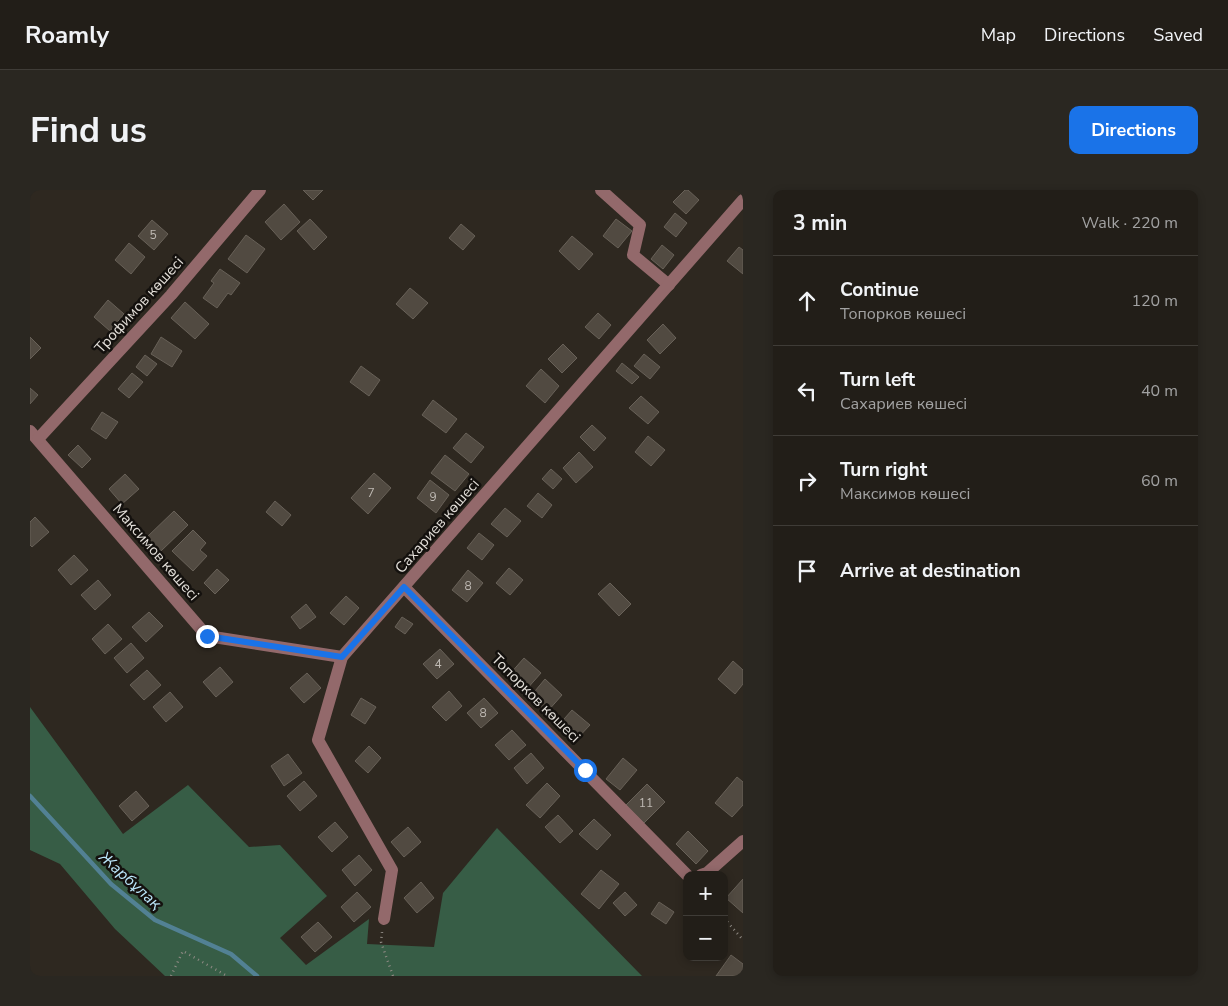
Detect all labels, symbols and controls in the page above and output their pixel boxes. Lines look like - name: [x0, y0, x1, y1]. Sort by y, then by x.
- text: Roamly: [25, 19, 109, 51]
- text: Map: [981, 23, 1016, 47]
- text: Directions: [1044, 23, 1125, 47]
- text: Saved: [1153, 23, 1203, 47]
- button: Directions: [1069, 106, 1198, 154]
- text: Find us: [30, 107, 147, 154]
- text: 3 min: [793, 209, 847, 237]
- text: Walk · 220 m: [1082, 212, 1178, 234]
- house number: 5: [149, 227, 157, 243]
- street label: Трофимов көшесі: [90, 252, 188, 358]
- text: Continue: [840, 277, 919, 303]
- icon: ahead: [793, 287, 821, 315]
- text: 120 m: [1131, 290, 1178, 312]
- text: Топорков көшесі: [840, 303, 966, 325]
- text: Turn left: [840, 367, 915, 393]
- icon: left: [793, 377, 821, 405]
- text: 40 m: [1141, 380, 1178, 402]
- text: Сахариев көшесі: [840, 393, 967, 415]
- text: Turn right: [840, 457, 927, 483]
- icon: right: [793, 467, 821, 495]
- text: 60 m: [1141, 470, 1178, 492]
- street label: Сахариев көшесі: [390, 474, 484, 578]
- text: Максимов көшесі: [840, 483, 970, 505]
- house number: 7: [367, 485, 375, 501]
- house number: 9: [429, 489, 437, 505]
- street label: Максимов көшесі: [108, 499, 204, 605]
- icon: arrive: [793, 557, 821, 585]
- text: Arrive at destination: [840, 558, 1021, 584]
- house number: 8: [464, 578, 472, 594]
- route end: [196, 625, 219, 648]
- street label: Топорков көшесі: [487, 649, 585, 747]
- house number: 4: [434, 656, 442, 672]
- house number: 8: [479, 705, 487, 721]
- route start: [574, 759, 597, 782]
- house number: 11: [639, 795, 653, 811]
- water label: Жарбұлақ: [94, 846, 166, 915]
- map controls: [683, 871, 728, 961]
- button: +: [683, 871, 728, 916]
- button: −: [683, 916, 728, 961]

